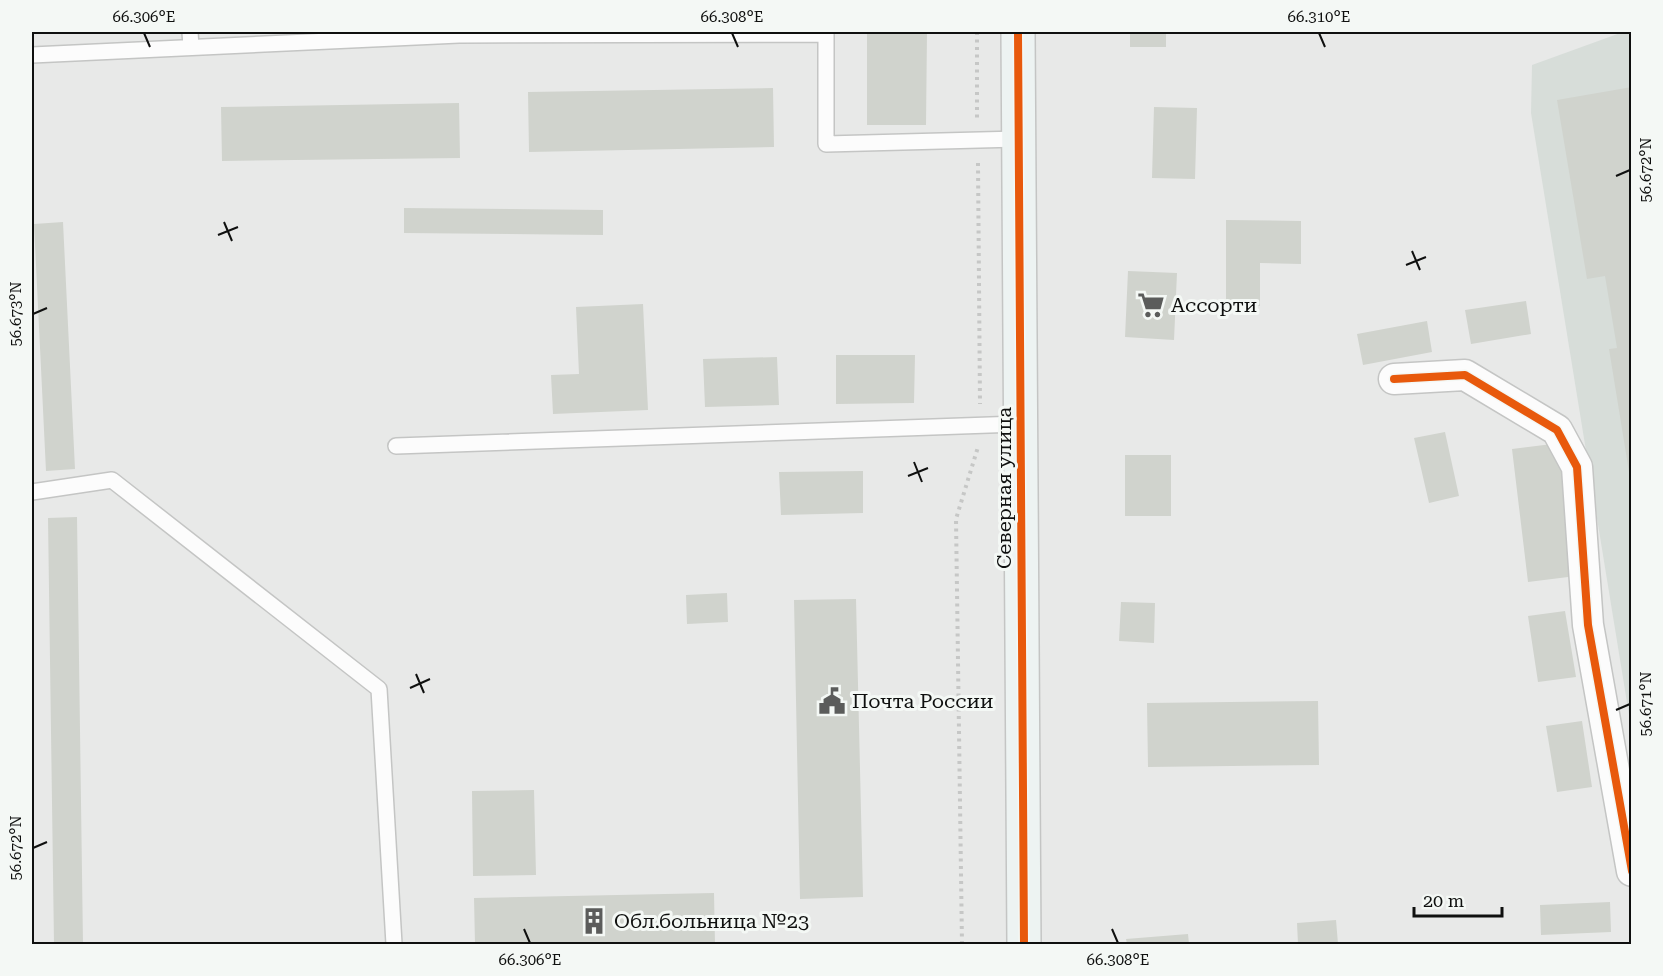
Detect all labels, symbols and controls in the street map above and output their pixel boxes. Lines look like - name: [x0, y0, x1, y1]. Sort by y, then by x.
- text: 66.306°E: [113, 8, 175, 26]
- text: 66.308°E: [701, 8, 763, 26]
- text: 66.310°E: [1288, 8, 1350, 26]
- text: 56.672°N: [1637, 137, 1655, 203]
- text: 56.673°N: [7, 281, 25, 347]
- supermarket icon: Ассорти: [1136, 290, 1166, 320]
- place label: Ассорти: [1171, 293, 1257, 317]
- street label: Северная улица: [992, 407, 1016, 569]
- text: 56.671°N: [1637, 671, 1655, 737]
- public building icon: Почта России: [817, 686, 847, 716]
- place label: Почта России: [852, 689, 993, 713]
- text: 56.672°N: [7, 815, 25, 881]
- scale bar: [1414, 880, 1502, 918]
- text: 20 m: [1423, 890, 1464, 911]
- building icon: Обл.больница №23: [579, 906, 609, 936]
- place label: Обл.больница №23: [614, 909, 809, 933]
- text: 66.306°E: [499, 951, 561, 969]
- text: 66.308°E: [1087, 951, 1149, 969]

